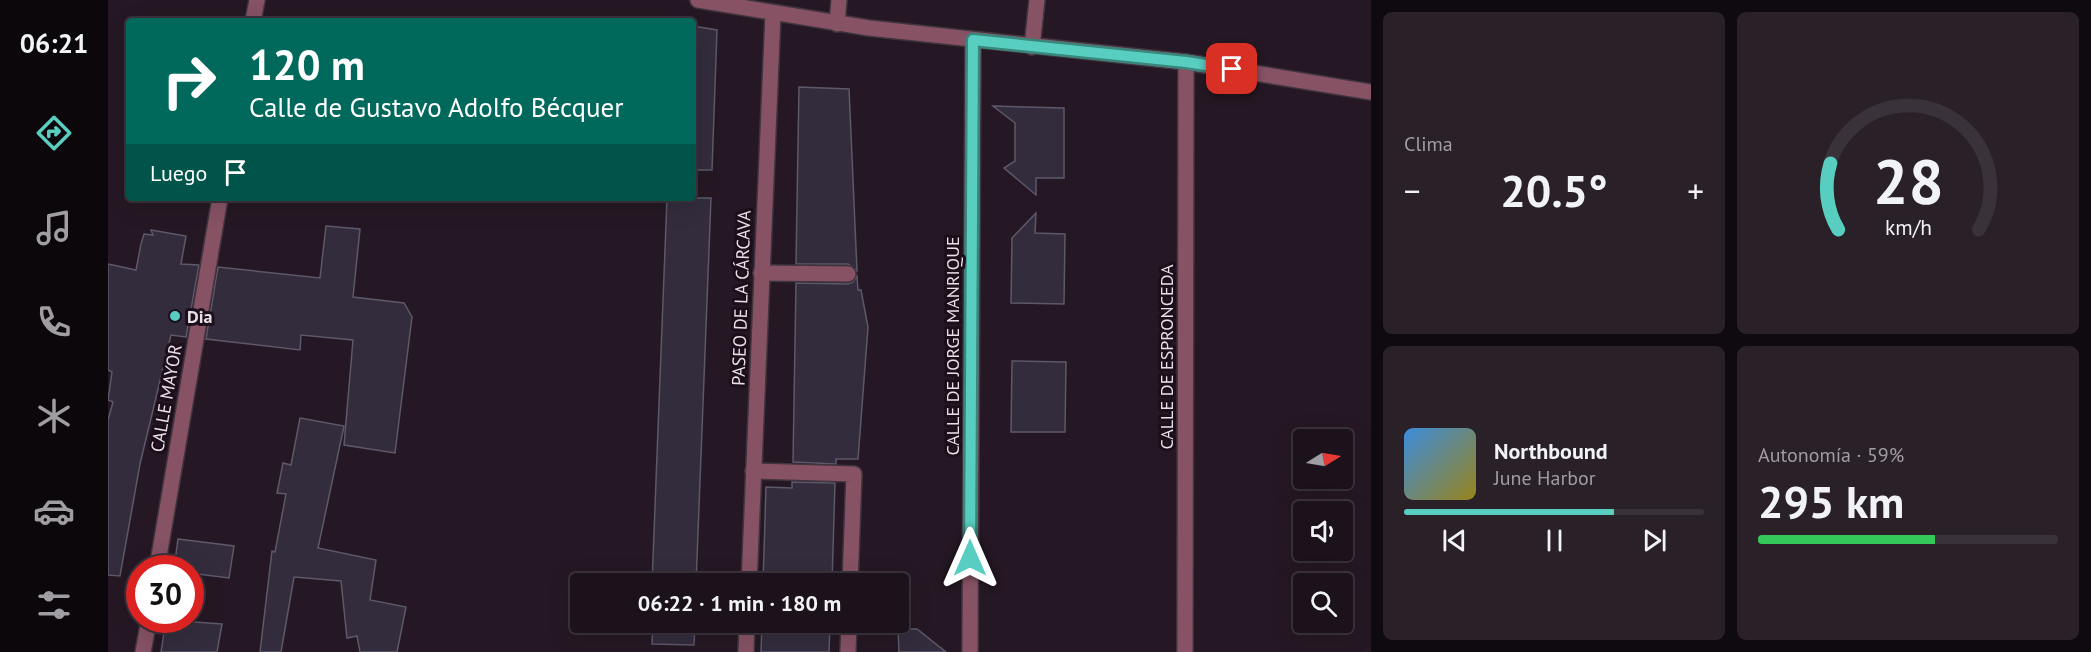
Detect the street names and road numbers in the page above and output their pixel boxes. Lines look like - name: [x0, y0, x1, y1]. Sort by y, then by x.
- street label: PASEO DE LA CÁRCAVA: [726, 209, 756, 386]
- street label: CALLE DE JORGE MANRIQUE: [941, 236, 964, 456]
- street label: CALLE DE ESPRONCEDA: [1155, 264, 1178, 450]
- street label: CALLE MAYOR: [145, 342, 187, 454]

